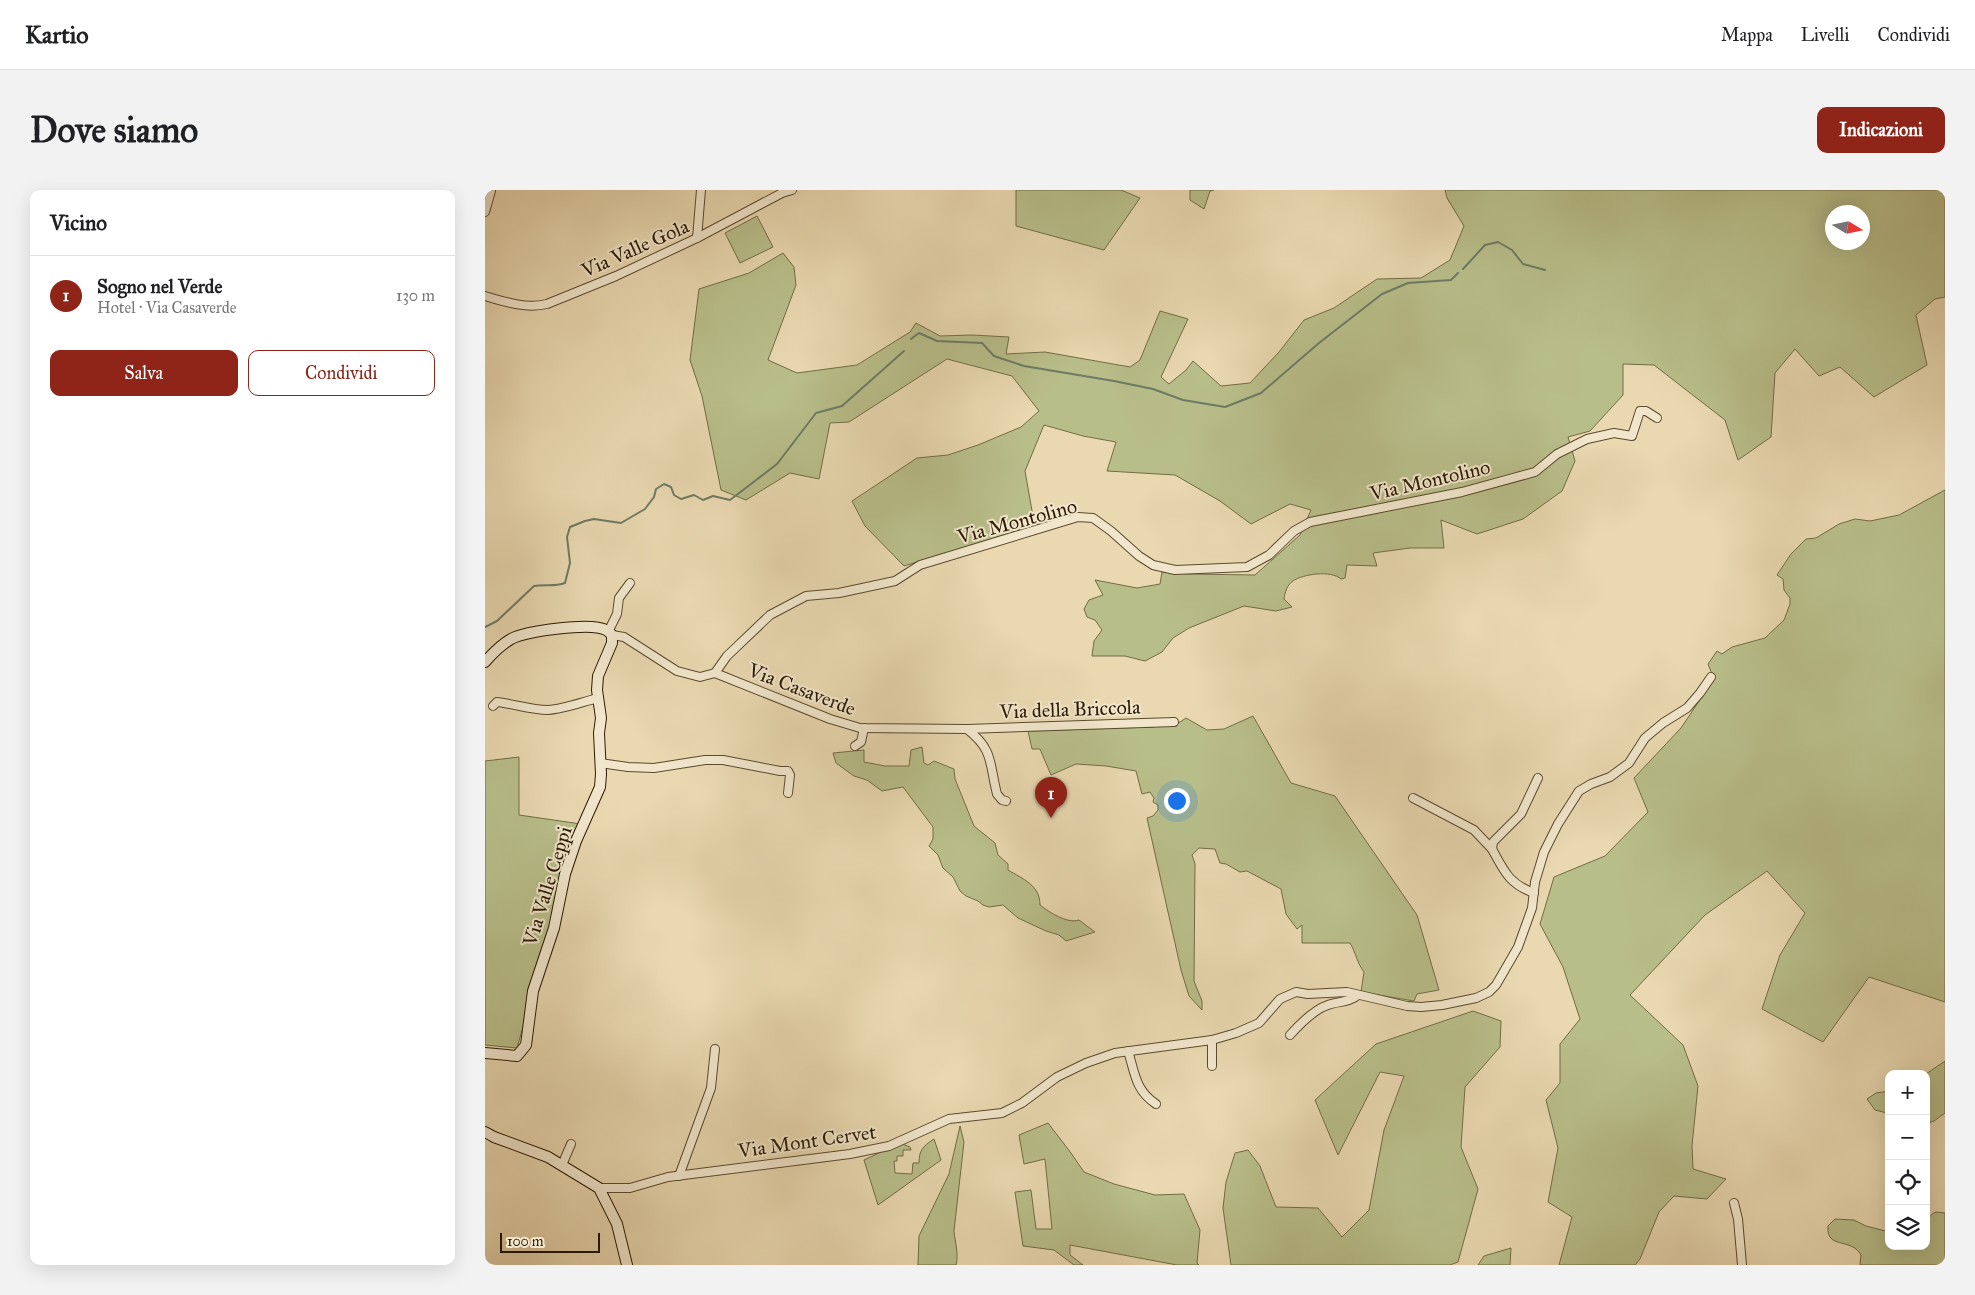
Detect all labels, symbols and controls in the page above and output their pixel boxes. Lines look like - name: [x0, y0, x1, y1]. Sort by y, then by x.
- text: Kartio: [25, 20, 88, 50]
- text: Mappa: [1721, 24, 1773, 46]
- text: Livelli: [1801, 24, 1849, 46]
- text: Condividi: [1877, 24, 1950, 46]
- button: Indicazioni: [1817, 107, 1945, 153]
- text: Dove siamo: [30, 109, 198, 152]
- north arrow: [1825, 205, 1870, 250]
- text: Vicino: [50, 210, 107, 236]
- street label: Via Valle Gola: [577, 213, 693, 283]
- text: Sogno nel Verde: [97, 275, 222, 298]
- text: 1: [63, 286, 69, 305]
- text: 130 m: [396, 286, 435, 305]
- text: Hotel · Via Casaverde: [97, 298, 236, 317]
- button: Salva: [50, 350, 238, 396]
- button: Condividi: [248, 350, 435, 396]
- street label: Via Montolino: [1367, 455, 1492, 506]
- street label: Via Montolino: [954, 494, 1079, 549]
- street label: Via Casaverde: [744, 657, 859, 720]
- street label: Via della Briccola: [998, 695, 1141, 723]
- pin: 1: [1035, 777, 1067, 818]
- your location: [1164, 788, 1190, 814]
- street label: Via Valle Ceppi: [517, 823, 577, 950]
- map controls: [1885, 1070, 1930, 1250]
- button: +: [1885, 1070, 1930, 1115]
- button: −: [1885, 1115, 1930, 1160]
- street label: Via Mont Cervet: [735, 1119, 878, 1163]
- button: locate: [1885, 1160, 1930, 1205]
- button: layers: [1885, 1205, 1930, 1250]
- scale bar: [500, 1230, 600, 1253]
- text: 100 m: [507, 1233, 544, 1250]

